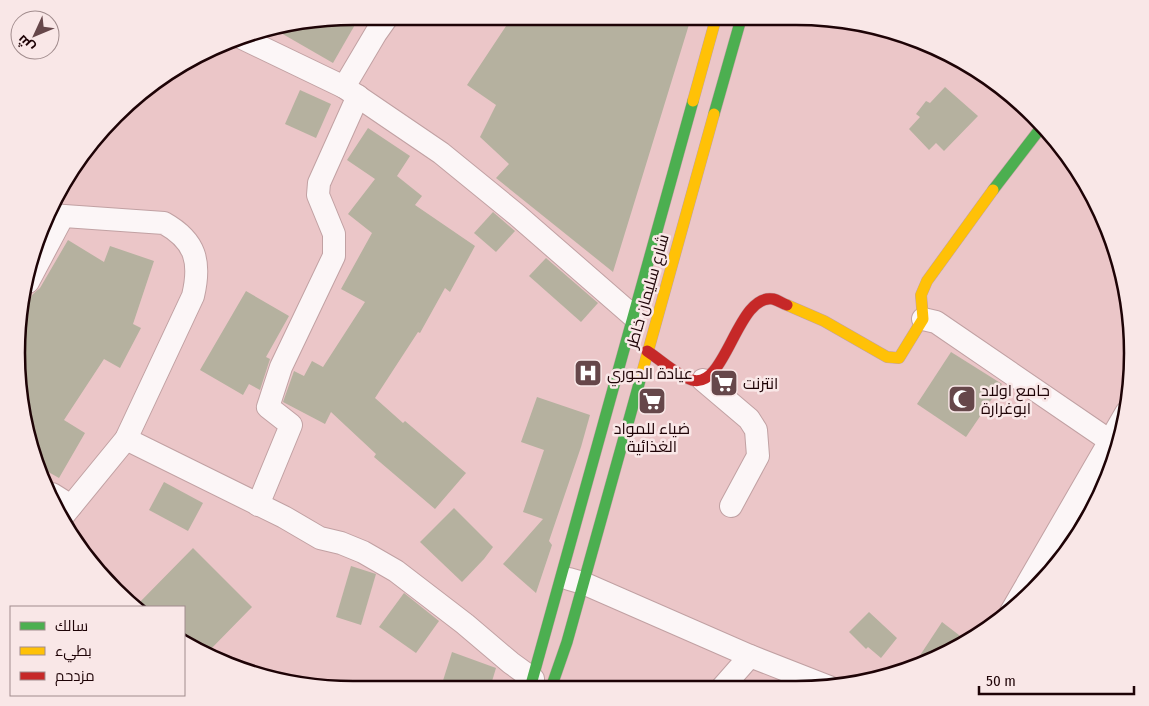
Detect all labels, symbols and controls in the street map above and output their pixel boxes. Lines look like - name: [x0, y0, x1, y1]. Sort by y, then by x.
- north arrow: [10, 10, 60, 60]
- text: ش: [14, 31, 38, 56]
- street label: شارع سليمان خاطر: [622, 232, 675, 352]
- hospital icon: عيادة الجوري: [573, 358, 603, 388]
- place label: عيادة الجوري: [607, 364, 693, 387]
- supermarket icon: انترنت: [709, 368, 739, 398]
- place label: انترنت: [743, 374, 778, 393]
- place label: جامع اولاد ابوغرارة: [981, 381, 1050, 418]
- mosque icon: جامع اولاد ابوغرارة: [947, 384, 977, 414]
- supermarket icon: ضياء للمواد الغذائية: [637, 386, 667, 416]
- place label: ضياء للمواد الغذائية: [614, 419, 690, 456]
- legend: [10, 606, 185, 696]
- text: سالك: [55, 617, 88, 635]
- text: بطيء: [55, 642, 92, 663]
- scale bar: [979, 664, 1134, 696]
- text: مزدحم: [55, 667, 95, 686]
- text: 50 m: [986, 672, 1016, 690]

